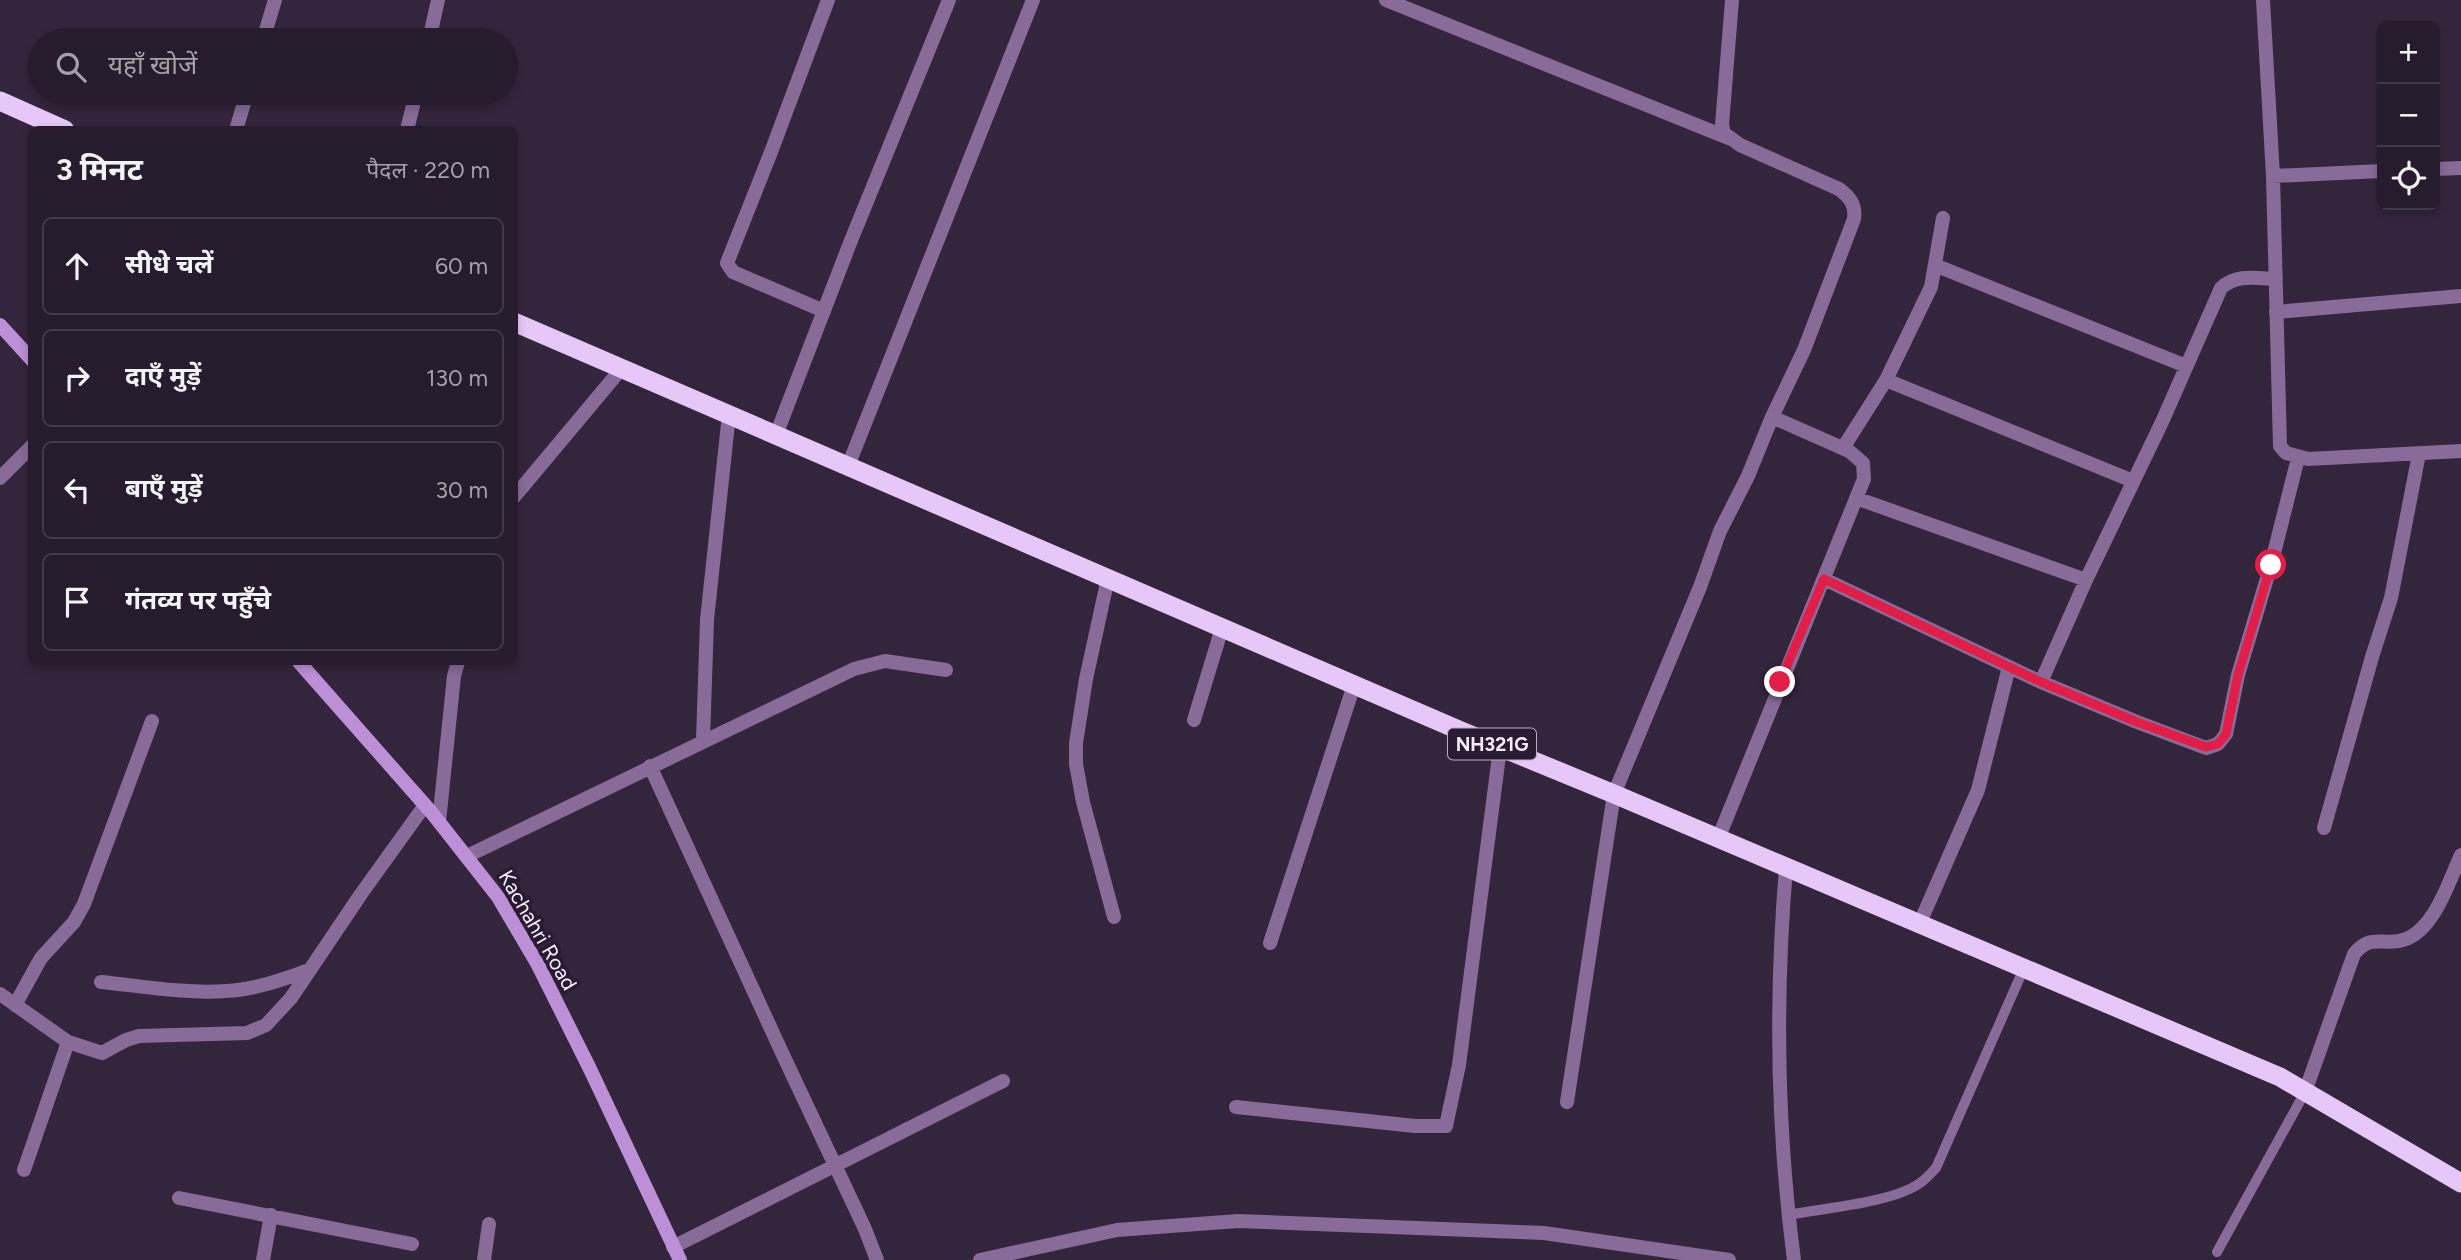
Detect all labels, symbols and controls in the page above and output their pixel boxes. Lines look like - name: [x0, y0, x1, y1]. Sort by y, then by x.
- map controls: [2377, 21, 2440, 210]
- button: +: [2377, 21, 2440, 84]
- search box: [28, 28, 518, 105]
- icon: search: [52, 48, 90, 86]
- text: यहाँ खोजें: [108, 49, 197, 81]
- button: −: [2377, 84, 2440, 147]
- button: locate: [2377, 147, 2440, 210]
- text: 3 मिनट: [56, 151, 143, 188]
- text: पैदल · 220 m: [366, 156, 490, 184]
- icon: ahead: [58, 247, 96, 285]
- text: सीधे चलें: [125, 248, 213, 280]
- text: 60 m: [435, 252, 488, 280]
- icon: right: [58, 359, 96, 397]
- text: दाएँ मुड़ें: [125, 360, 201, 392]
- text: 130 m: [426, 364, 488, 392]
- icon: left: [58, 471, 96, 509]
- text: बाएँ मुड़ें: [125, 472, 202, 504]
- text: 30 m: [435, 476, 488, 504]
- route start: [2255, 549, 2286, 580]
- icon: arrive: [58, 583, 96, 621]
- text: गंतव्य पर पहुँचे: [125, 584, 271, 616]
- route end: [1764, 666, 1795, 697]
- road number: NH321G: [1448, 729, 1536, 760]
- street label: Kachahri Road: [494, 866, 582, 994]

